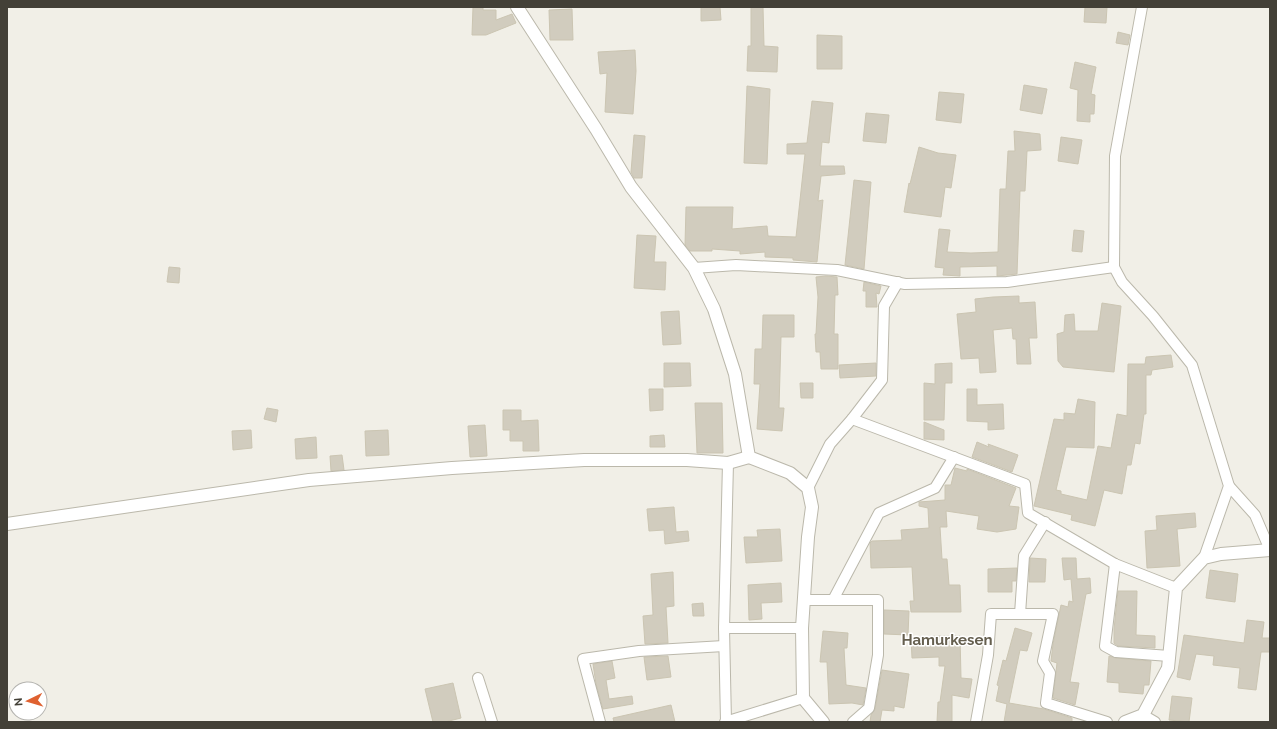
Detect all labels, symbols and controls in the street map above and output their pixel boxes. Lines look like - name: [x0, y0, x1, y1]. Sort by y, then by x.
- district label: Hamurkesen: [901, 631, 993, 649]
- north arrow: [8, 681, 48, 721]
- text: N: [12, 697, 25, 707]

